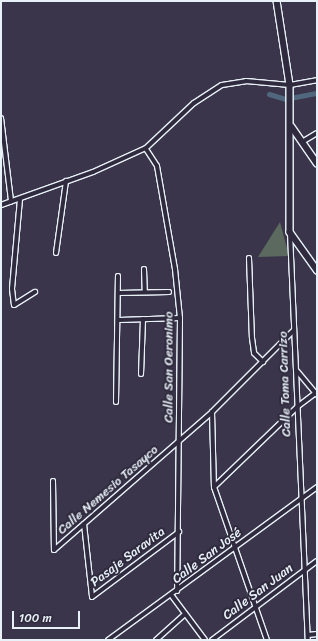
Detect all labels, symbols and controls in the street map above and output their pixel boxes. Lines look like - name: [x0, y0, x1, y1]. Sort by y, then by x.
- street label: Calle San Oeronimo: [161, 311, 177, 423]
- street label: Calle Toma Carrizo: [275, 331, 295, 437]
- street label: Calle Nemesio Tasayco: [54, 442, 162, 538]
- street label: Pasaje Saravita: [88, 524, 168, 590]
- street label: Calle San José: [169, 525, 245, 587]
- street label: Calle San Juan: [220, 561, 296, 623]
- scale bar: [14, 603, 82, 629]
- text: 100 m: [19, 607, 52, 629]

